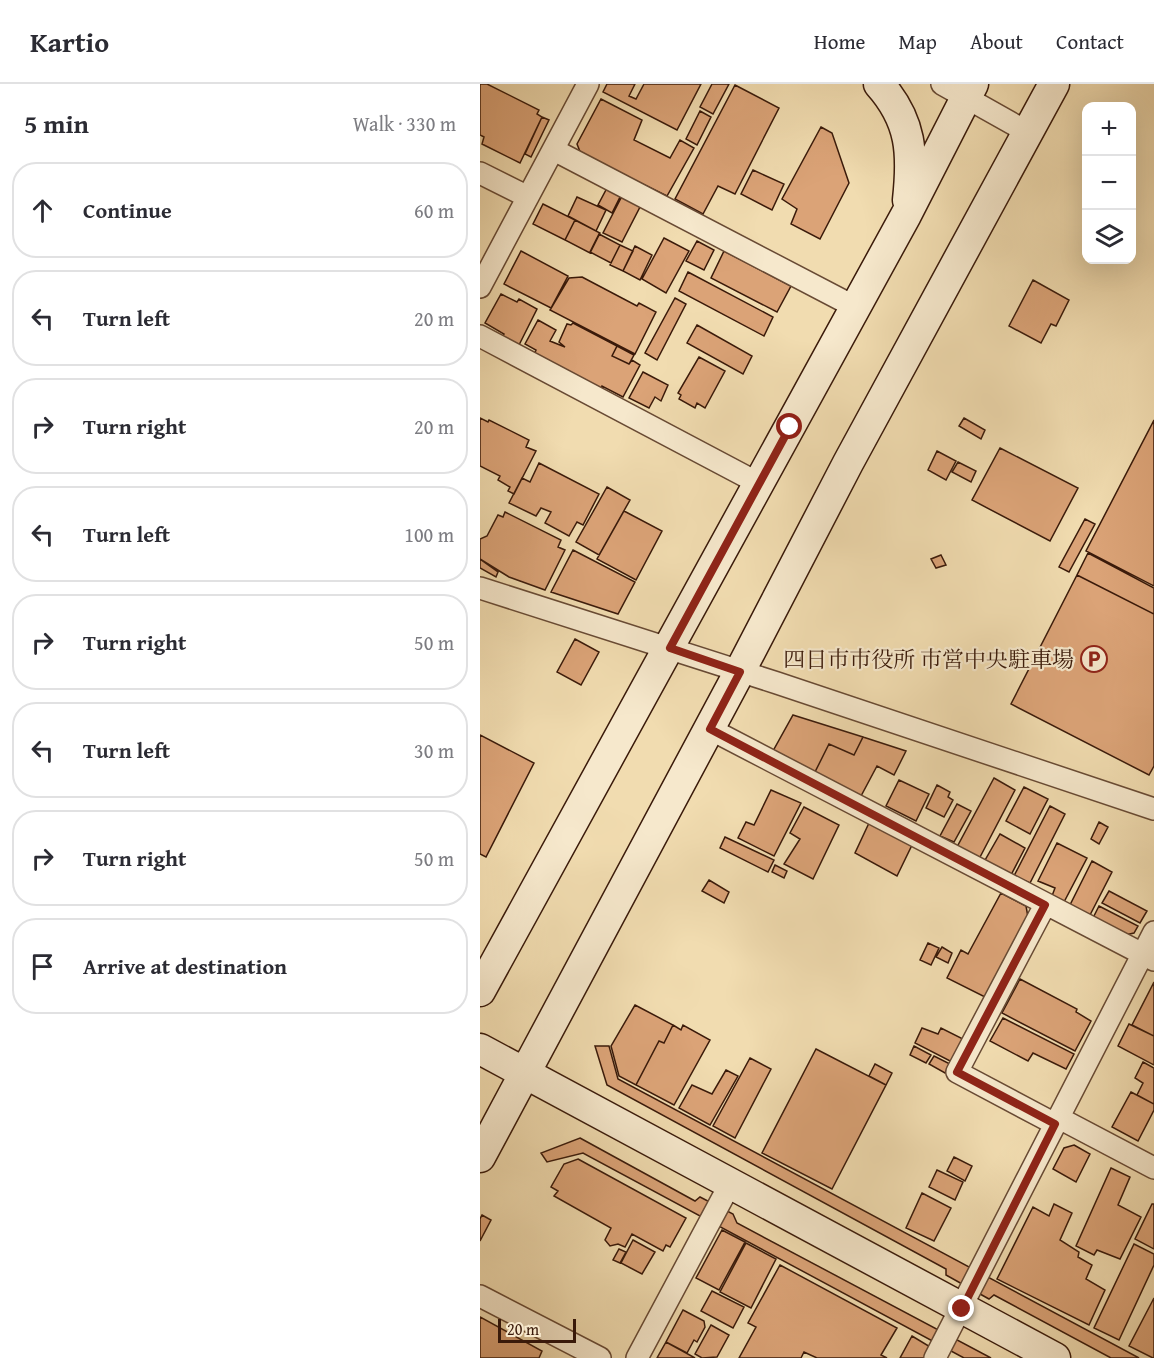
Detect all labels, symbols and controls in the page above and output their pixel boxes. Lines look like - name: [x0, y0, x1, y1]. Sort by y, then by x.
- text: Kartio: [30, 21, 109, 62]
- text: Home: [814, 26, 865, 57]
- text: Map: [898, 26, 937, 57]
- text: About: [970, 26, 1023, 57]
- text: Contact: [1056, 26, 1124, 57]
- map controls: [1082, 102, 1136, 264]
- button: +: [1082, 102, 1136, 156]
- text: 5 min: [24, 104, 89, 143]
- text: Walk · 330 m: [353, 109, 456, 138]
- button: −: [1082, 156, 1136, 210]
- icon: ahead: [26, 194, 59, 227]
- text: Continue: [83, 194, 172, 226]
- text: 60 m: [414, 196, 454, 225]
- button: layers: [1082, 210, 1136, 264]
- icon: left: [26, 302, 59, 335]
- text: Turn left: [83, 302, 170, 334]
- text: 20 m: [414, 304, 454, 333]
- icon: right: [26, 410, 59, 443]
- text: Turn right: [83, 410, 186, 442]
- text: 20 m: [414, 412, 454, 441]
- route start: [776, 413, 802, 439]
- icon: left: [26, 518, 59, 551]
- text: Turn left: [83, 518, 170, 550]
- text: 100 m: [404, 520, 454, 549]
- icon: right: [26, 626, 59, 659]
- text: Turn right: [83, 626, 186, 658]
- text: 50 m: [414, 628, 454, 657]
- place label: 四日市市役所 市営中央駐車場: [783, 643, 1074, 675]
- parking icon: 四日市市役所 市営中央駐車場: [1079, 644, 1109, 674]
- icon: left: [26, 734, 59, 767]
- text: Turn left: [83, 734, 170, 766]
- text: 30 m: [414, 736, 454, 765]
- icon: right: [26, 842, 59, 875]
- text: Turn right: [83, 842, 186, 874]
- text: 50 m: [414, 844, 454, 873]
- icon: arrive: [26, 950, 59, 983]
- text: Arrive at destination: [83, 950, 287, 982]
- route end: [948, 1295, 974, 1321]
- scale bar: [498, 1316, 576, 1344]
- text: 20 m: [507, 1317, 539, 1341]

